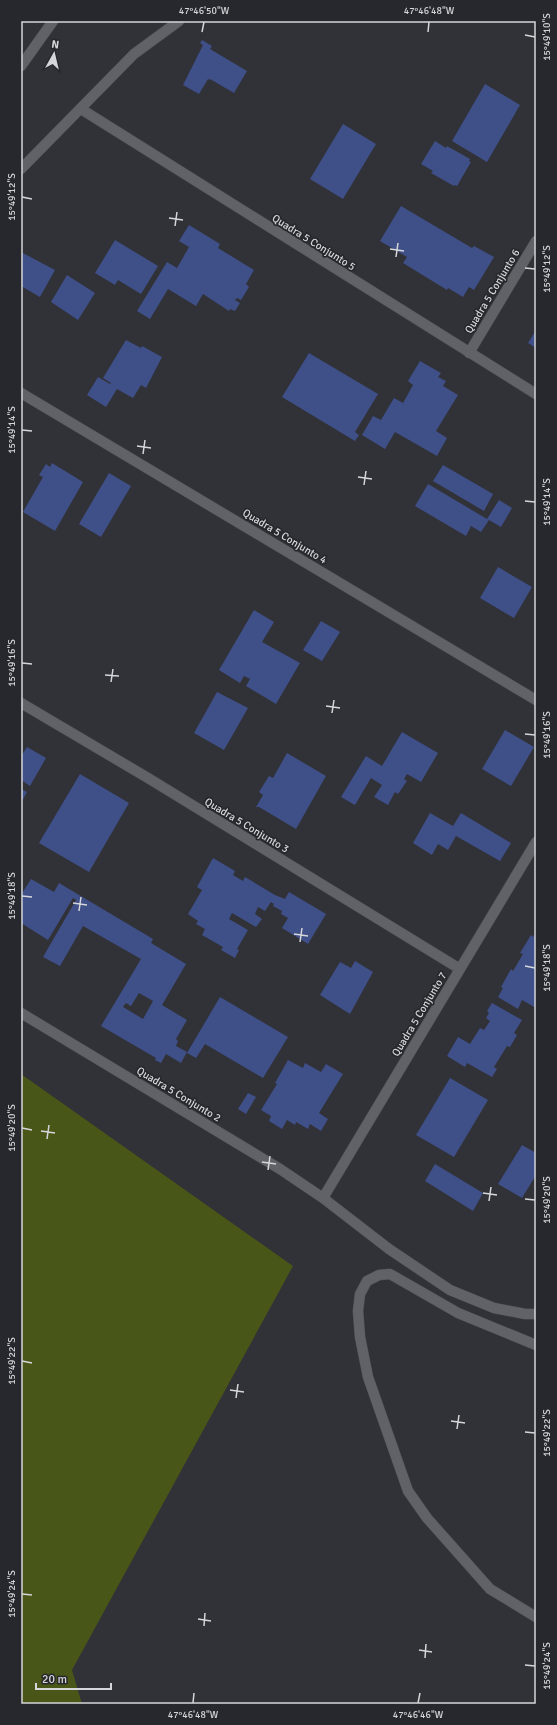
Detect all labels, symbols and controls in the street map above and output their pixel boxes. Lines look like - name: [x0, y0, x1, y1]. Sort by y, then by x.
- text: 47°46'50"W: [179, 5, 230, 17]
- text: 47°46'48"W: [404, 5, 455, 17]
- text: 15°49'10"S: [541, 13, 553, 61]
- north arrow: [34, 34, 74, 74]
- text: N: [51, 38, 60, 52]
- text: 15°49'12"S: [6, 173, 18, 221]
- street label: Quadra 5 Conjunto 5: [270, 211, 358, 273]
- text: 15°49'12"S: [541, 245, 553, 293]
- street label: Quadra 5 Conjunto 6: [462, 247, 523, 336]
- text: 15°49'14"S: [6, 406, 18, 454]
- text: 15°49'14"S: [541, 478, 553, 526]
- street label: Quadra 5 Conjunto 4: [240, 506, 329, 567]
- text: 15°49'16"S: [6, 639, 18, 687]
- text: 15°49'16"S: [541, 711, 553, 759]
- street label: Quadra 5 Conjunto 3: [202, 795, 291, 856]
- text: 15°49'18"S: [6, 872, 18, 920]
- text: 15°49'18"S: [541, 944, 553, 992]
- street label: Quadra 5 Conjunto 7: [389, 970, 450, 1059]
- street label: Quadra 5 Conjunto 2: [134, 1064, 223, 1125]
- text: 15°49'20"S: [6, 1104, 18, 1152]
- text: 15°49'20"S: [541, 1176, 553, 1224]
- text: 15°49'22"S: [6, 1337, 18, 1385]
- text: 15°49'22"S: [541, 1409, 553, 1457]
- text: 15°49'24"S: [6, 1570, 18, 1618]
- text: 15°49'24"S: [541, 1642, 553, 1690]
- scale bar: [36, 1665, 111, 1691]
- text: 20 m: [42, 1672, 67, 1687]
- text: 47°46'48"W: [168, 1709, 219, 1721]
- text: 47°46'46"W: [393, 1709, 444, 1721]

